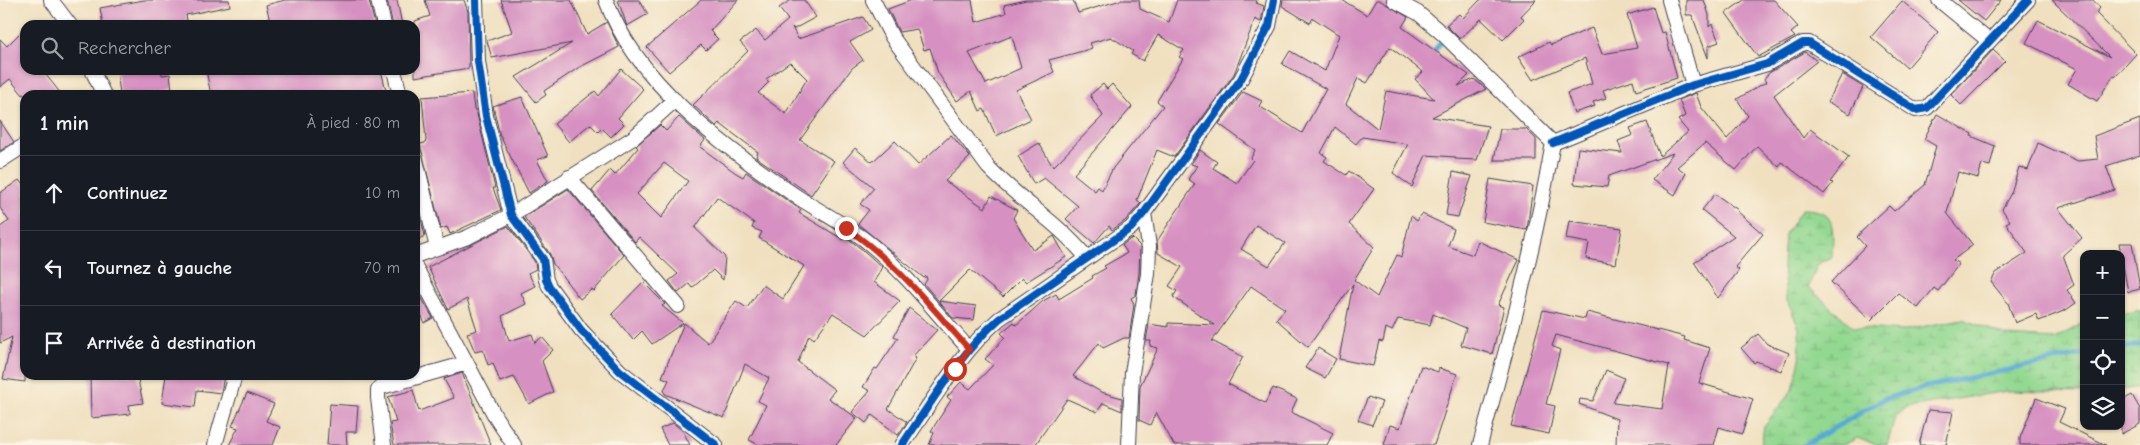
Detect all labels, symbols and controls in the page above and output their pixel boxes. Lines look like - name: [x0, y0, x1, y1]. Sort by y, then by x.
- search box: [20, 20, 420, 75]
- icon: search: [38, 34, 66, 62]
- text: Rechercher: [78, 37, 171, 59]
- text: 1 min: [40, 111, 89, 135]
- text: À pied · 80 m: [307, 114, 400, 132]
- icon: ahead: [40, 179, 68, 207]
- text: Continuez: [87, 182, 167, 204]
- text: 10 m: [365, 184, 400, 202]
- route end: [835, 217, 858, 240]
- map controls: [2080, 250, 2125, 430]
- button: +: [2080, 250, 2125, 295]
- icon: left: [40, 254, 68, 282]
- text: Tournez à gauche: [87, 257, 232, 279]
- text: 70 m: [364, 259, 400, 277]
- button: −: [2080, 295, 2125, 340]
- icon: arrive: [40, 329, 68, 357]
- text: Arrivée à destination: [87, 332, 256, 354]
- button: locate: [2080, 340, 2125, 385]
- route start: [944, 358, 967, 381]
- button: layers: [2080, 385, 2125, 430]

